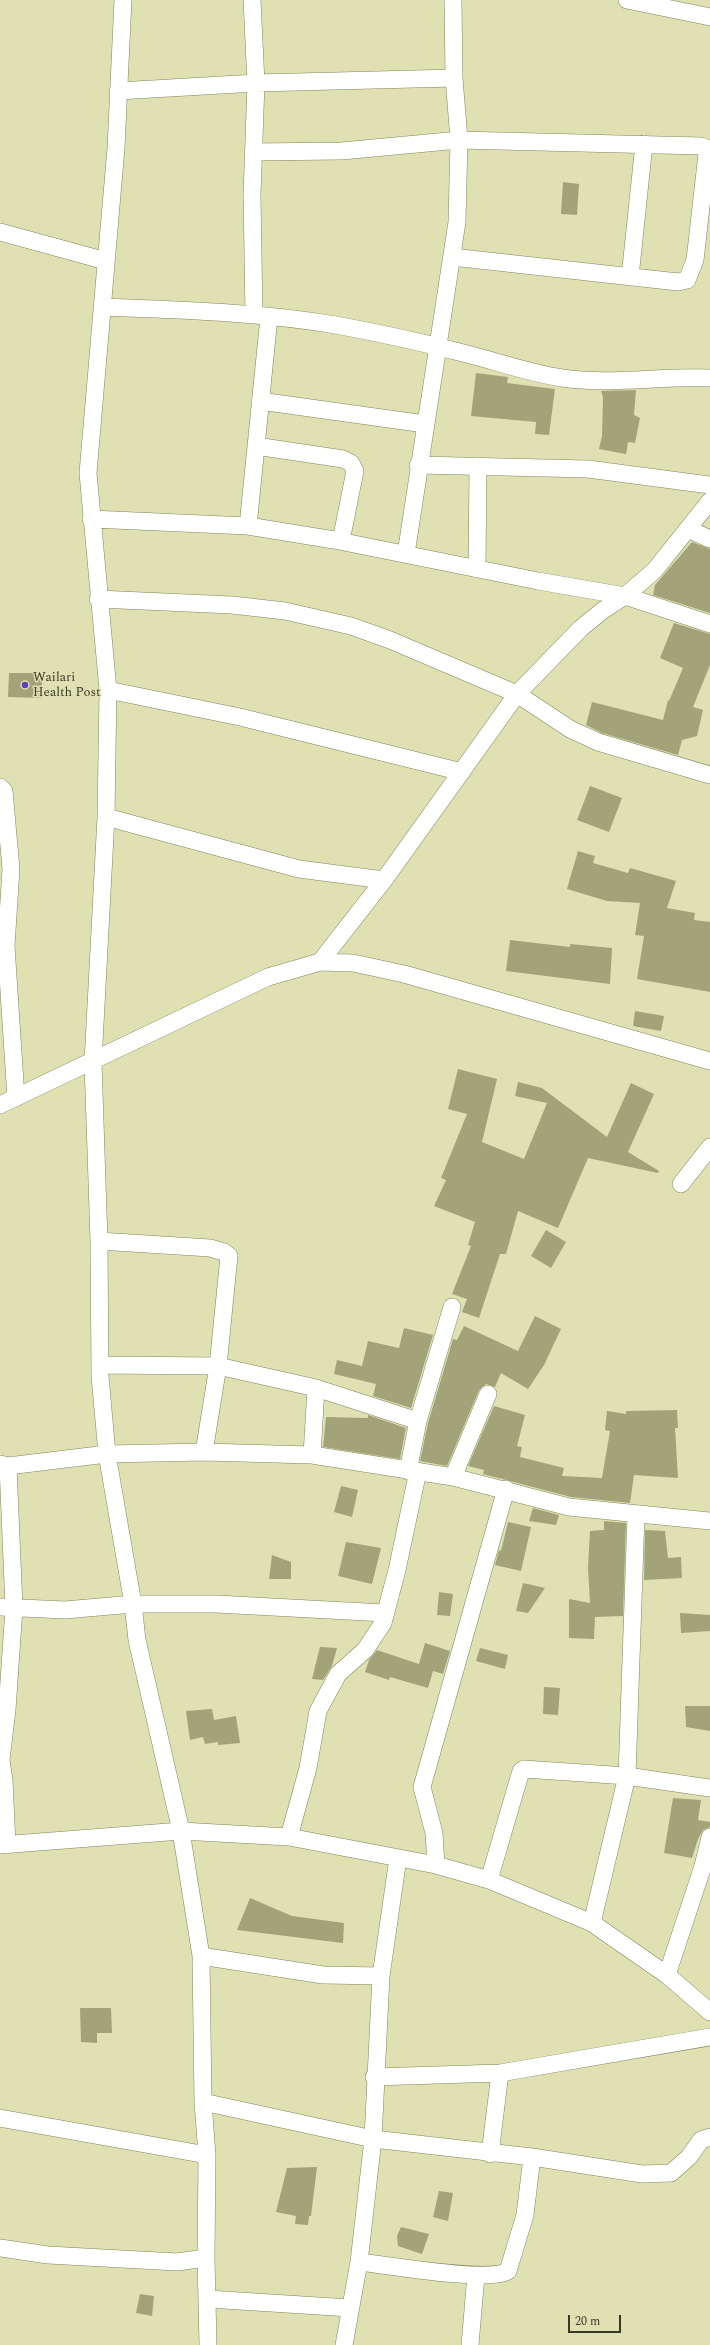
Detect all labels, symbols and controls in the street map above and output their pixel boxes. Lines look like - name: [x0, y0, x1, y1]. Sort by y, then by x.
- place label: Wailari Health Post: [33, 670, 101, 701]
- marker: Wailari Health Post: [20, 680, 30, 690]
- scale bar: [570, 2307, 623, 2333]
- text: 20 m: [575, 2312, 600, 2331]

